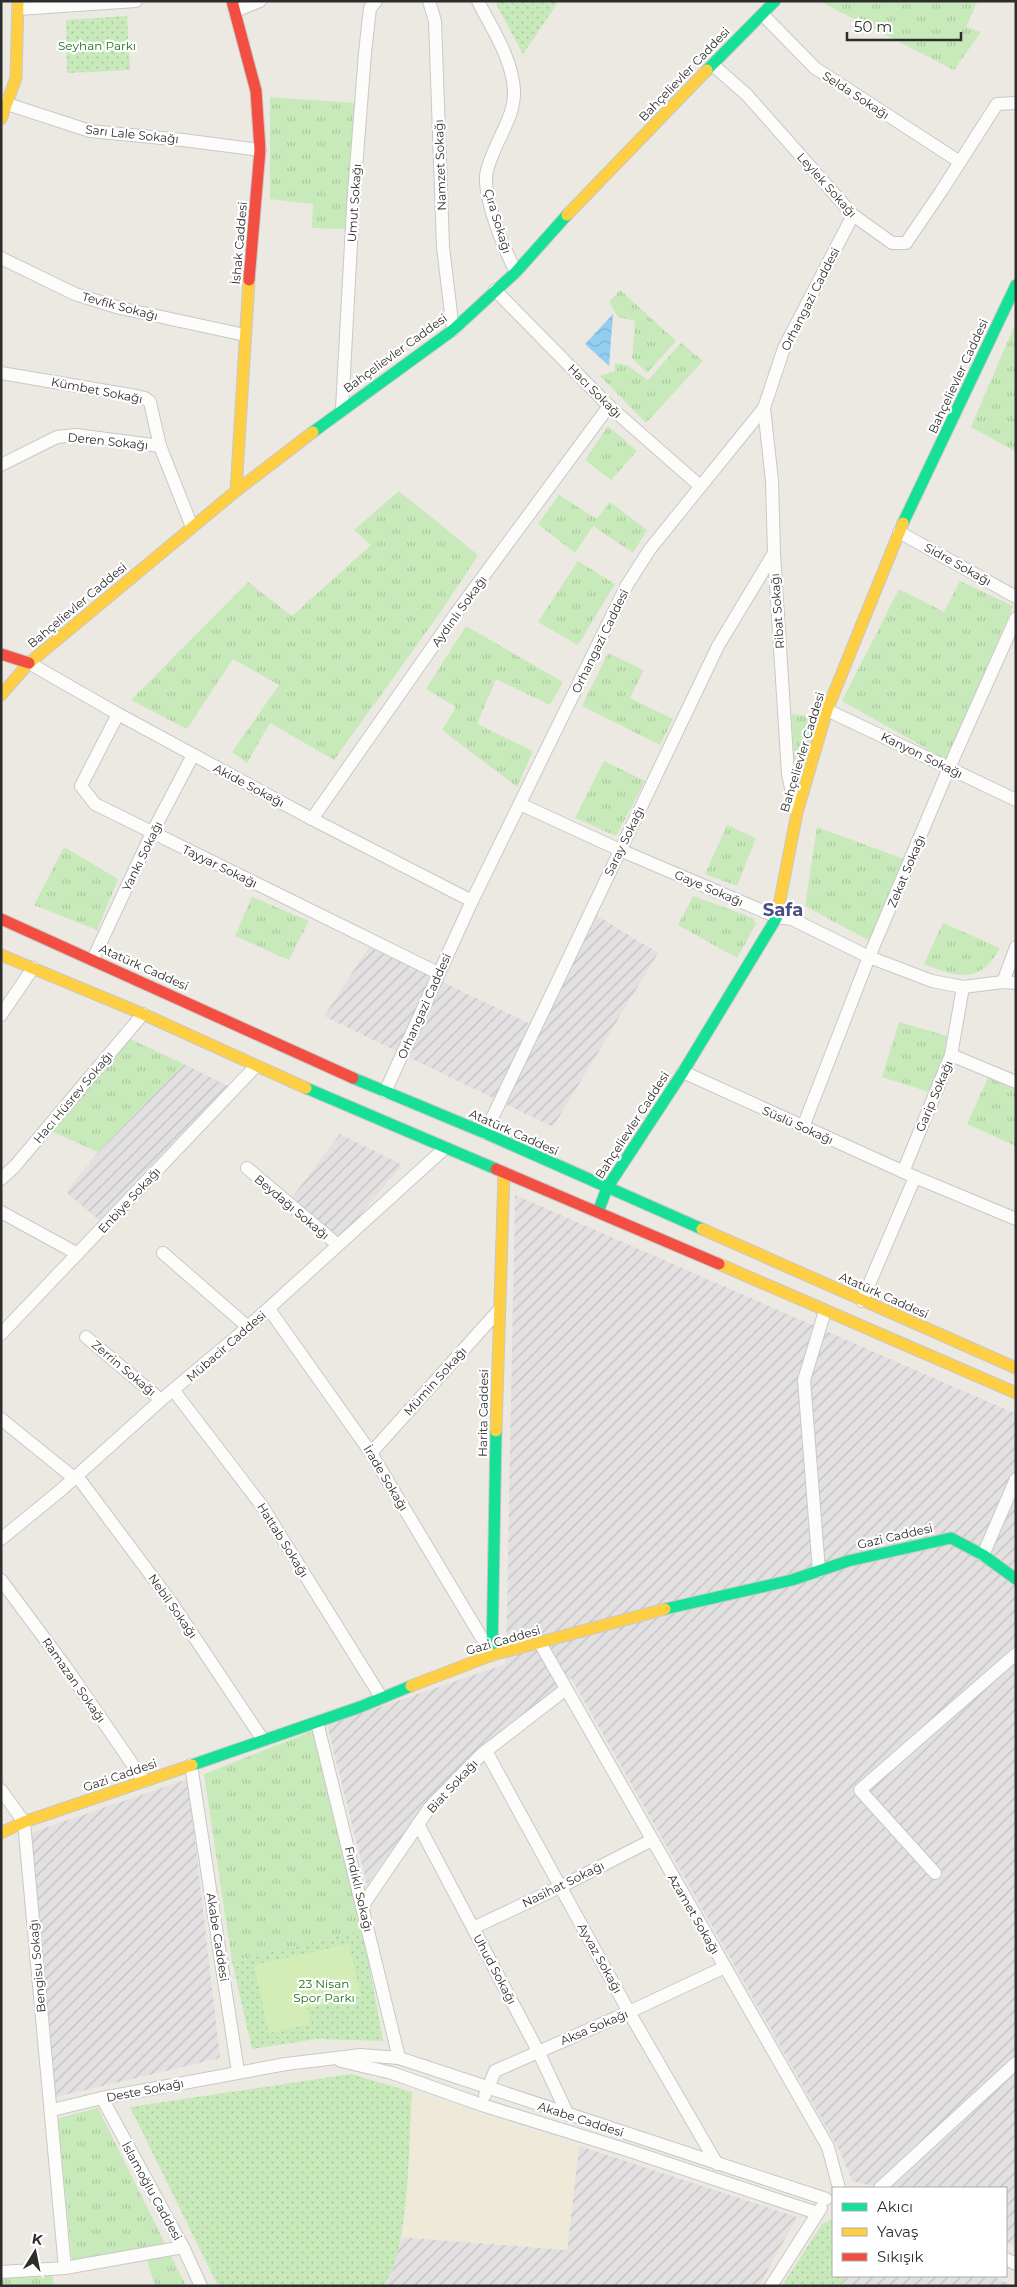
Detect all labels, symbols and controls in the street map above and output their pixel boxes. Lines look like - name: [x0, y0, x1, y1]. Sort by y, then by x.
- scale bar: [847, 10, 961, 42]
- text: 50 m: [854, 17, 892, 36]
- street label: Bahçelievler Caddesi: [635, 24, 733, 124]
- park label: Seyhan Parkı: [58, 38, 136, 53]
- street label: Selda Sokağı: [820, 68, 892, 122]
- street label: Namzet Sokağı: [431, 119, 449, 211]
- street label: Sarı Lale Sokağı: [85, 122, 179, 146]
- street label: Leylek Sokağı: [794, 150, 860, 220]
- street label: Umut Sokağı: [344, 163, 364, 243]
- street label: Çıra Sokağı: [481, 187, 515, 255]
- street label: İshak Caddesi: [228, 201, 250, 285]
- street label: Orhangazi Caddesi: [777, 245, 843, 353]
- street label: Tevfik Sokağı: [80, 289, 160, 323]
- street label: Bahçelievler Caddesi: [340, 310, 450, 396]
- street label: Bahçelievler Caddesi: [925, 316, 991, 436]
- street label: Hacı Sokağı: [565, 361, 625, 421]
- street label: Kümbet Sokağı: [50, 374, 144, 406]
- street label: Deren Sokağı: [67, 429, 149, 453]
- street label: Sidre Sokağı: [922, 539, 994, 589]
- street label: Bahçelievler Caddesi: [24, 559, 130, 651]
- street label: Aydınlı Sokağı: [428, 573, 490, 649]
- street label: Ribat Sokağı: [767, 573, 787, 649]
- street label: Orhangazi Caddesi: [568, 586, 632, 696]
- street label: Bahçelievler Caddesi: [777, 690, 827, 814]
- street label: Kanyon Sokağı: [879, 729, 965, 781]
- street label: Akide Sokağı: [211, 760, 287, 810]
- street label: Saray Sokağı: [601, 804, 647, 878]
- street label: Yankı Sokağı: [119, 819, 165, 893]
- street label: Zekat Sokağı: [884, 832, 928, 910]
- street label: Tayyar Sokağı: [180, 841, 260, 891]
- street label: Gaye Sokağı: [672, 867, 746, 909]
- district label: Safa: [763, 899, 803, 921]
- street label: Atatürk Caddesi: [97, 941, 191, 993]
- street label: Orhangazi Caddesi: [394, 951, 454, 1061]
- street label: Hacı Hüsrev Sokağı: [30, 1048, 116, 1146]
- street label: Garip Sokağı: [912, 1058, 956, 1134]
- street label: Bahçelievler Caddesi: [592, 1069, 672, 1181]
- street label: Süslü Sokağı: [760, 1103, 836, 1147]
- street label: Atatürk Caddesi: [467, 1106, 561, 1158]
- street label: Enbiye Sokağı: [95, 1164, 163, 1236]
- street label: Beydağı Sokağı: [252, 1171, 332, 1243]
- street label: Atatürk Caddesi: [837, 1269, 931, 1321]
- street label: Mübacir Caddesi: [183, 1307, 269, 1385]
- street label: Zerrin Sokağı: [89, 1337, 159, 1399]
- street label: Mümin Sokağı: [400, 1344, 470, 1418]
- street label: Harita Caddesi: [475, 1369, 491, 1457]
- street label: İrade Sokağı: [361, 1442, 411, 1514]
- street label: Hattab Sokağı: [254, 1500, 312, 1580]
- street label: Gazi Caddesi: [856, 1520, 934, 1552]
- street label: Nebil Sokağı: [145, 1571, 201, 1641]
- street label: Gazi Caddesi: [464, 1622, 542, 1658]
- street label: Ramazan Sokağı: [39, 1635, 109, 1725]
- street label: Gazi Caddesi: [81, 1755, 159, 1795]
- street label: Biat Sokağı: [423, 1756, 481, 1816]
- street label: Fındıklı Sokağı: [342, 1845, 376, 1933]
- street label: Nasihat Sokağı: [519, 1858, 607, 1910]
- street label: Azamet Sokağı: [665, 1871, 723, 1957]
- street label: Akabe Caddesi: [204, 1892, 232, 1982]
- street label: Bengisu Sokağı: [25, 1919, 49, 2013]
- street label: Ayvaz Sokağı: [575, 1920, 625, 1996]
- street label: Uhud Sokağı: [470, 1931, 520, 2007]
- park label: 23 Nisan Spor Parkı: [293, 1976, 355, 2005]
- street label: Aksa Sokağı: [558, 2006, 630, 2048]
- street label: Deste Sokağı: [105, 2075, 185, 2105]
- street label: Akabe Caddesi: [536, 2098, 626, 2140]
- street label: İslamoğlu Caddesi: [119, 2139, 185, 2243]
- legend: [832, 2187, 1007, 2277]
- text: Akıcı: [877, 2197, 913, 2216]
- text: Yavaş: [877, 2222, 918, 2241]
- north arrow: [10, 2227, 60, 2277]
- text: K: [31, 2229, 45, 2249]
- text: Sıkışık: [877, 2247, 924, 2266]

